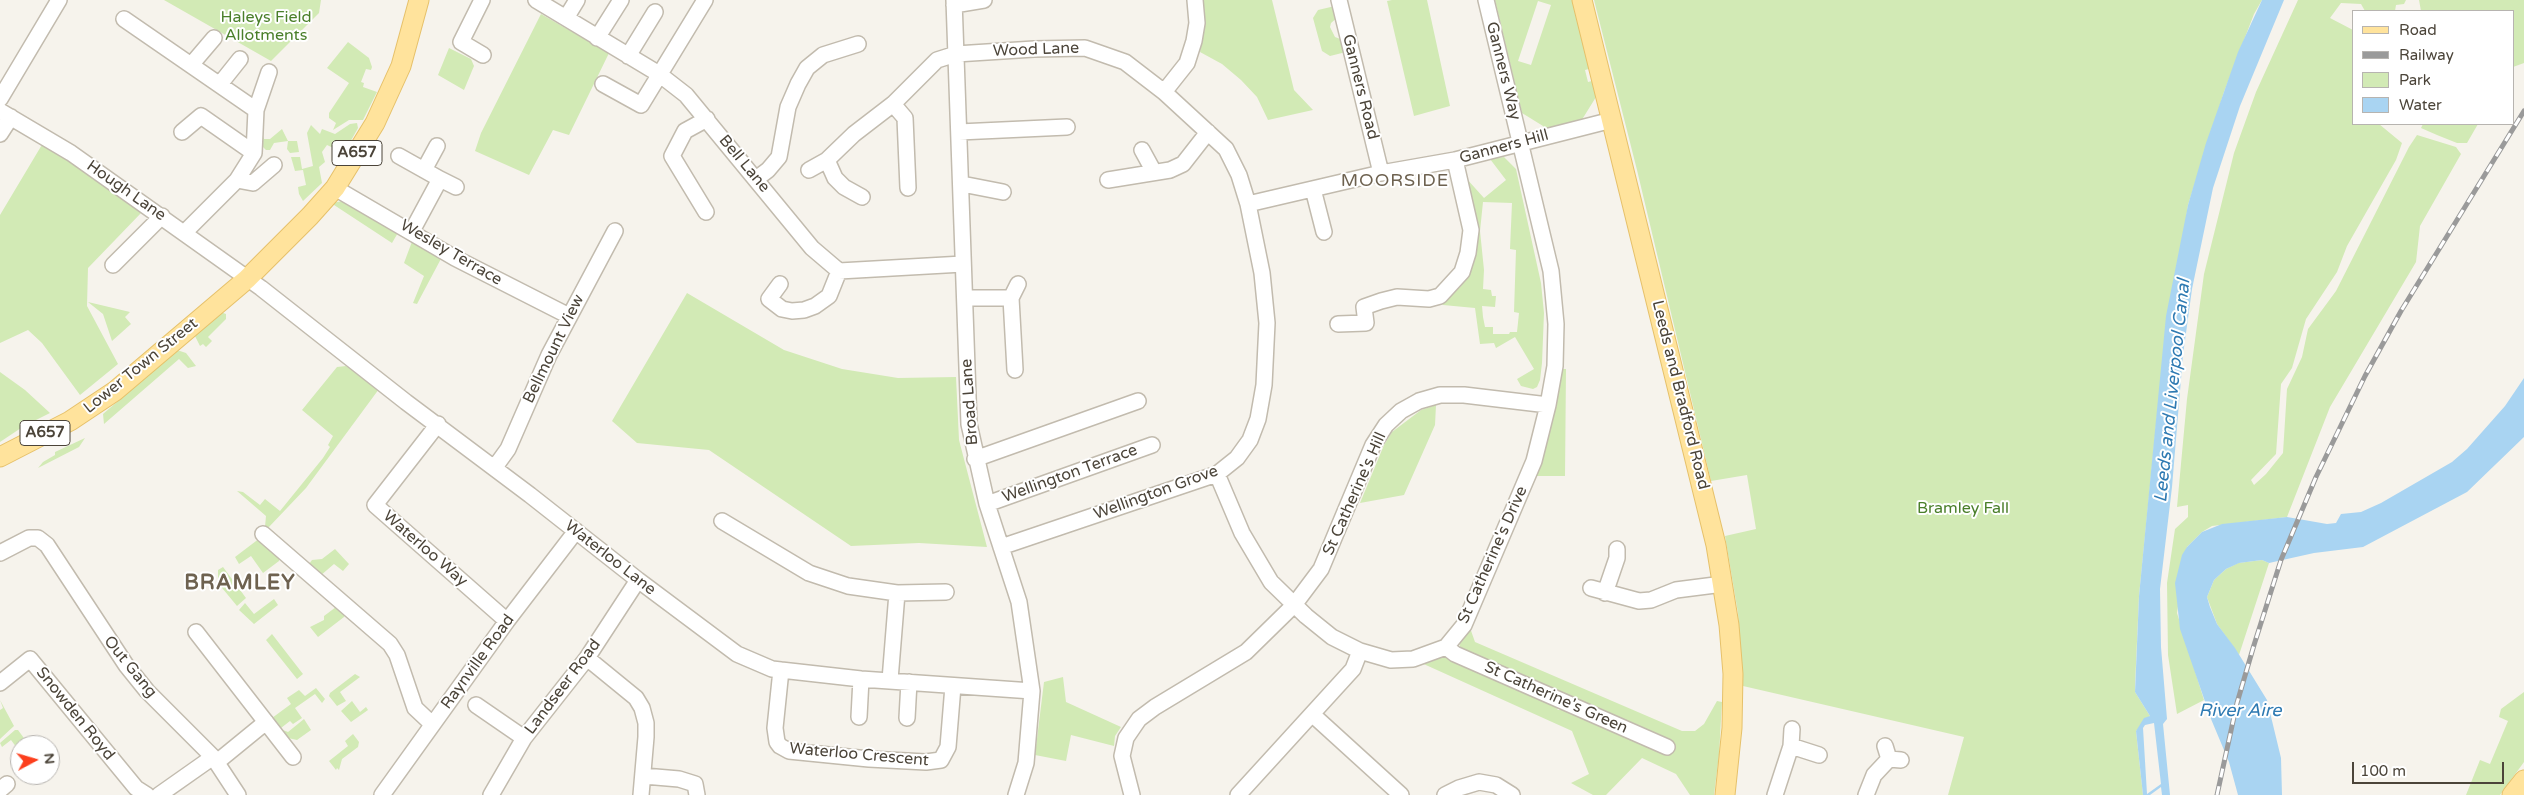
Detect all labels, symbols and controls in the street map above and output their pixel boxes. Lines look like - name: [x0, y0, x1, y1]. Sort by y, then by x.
- park label: Haleys Field Allotments: [220, 8, 312, 46]
- legend: [2352, 10, 2514, 125]
- street label: Ganners Way: [1482, 20, 1524, 122]
- text: Road: [2399, 21, 2437, 39]
- street label: Ganners Road: [1338, 32, 1382, 142]
- street label: Wood Lane: [993, 39, 1079, 61]
- text: Railway: [2399, 46, 2454, 64]
- text: Park: [2399, 71, 2431, 89]
- text: Water: [2399, 96, 2442, 114]
- street label: Ganners Hill: [1457, 126, 1551, 168]
- street label: Bell Lane: [714, 131, 774, 197]
- road number: A657: [332, 140, 382, 166]
- street label: Hough Lane: [83, 157, 169, 225]
- district label: MOORSIDE: [1340, 170, 1450, 192]
- street label: Wesley Terrace: [397, 216, 505, 290]
- water label: Leeds and Liverpool Canal: [2151, 278, 2195, 504]
- street label: Bellmount View: [519, 291, 589, 407]
- street label: Leeds and Bradford Road: [1647, 298, 1713, 492]
- street label: Lower Town Street: [80, 314, 202, 418]
- street label: Broad Lane: [957, 358, 983, 446]
- road number: A657: [20, 420, 70, 446]
- street label: St Catherine's Hill: [1319, 429, 1391, 559]
- street label: Wellington Terrace: [1000, 441, 1140, 507]
- street label: Wellington Grove: [1091, 462, 1221, 524]
- street label: St Catherine's Drive: [1454, 483, 1532, 627]
- park label: Bramley Fall: [1917, 499, 2009, 519]
- street label: Waterloo Way: [379, 507, 471, 591]
- street label: Waterloo Lane: [561, 517, 659, 599]
- district label: BRAMLEY: [183, 570, 297, 596]
- street label: Raynville Road: [437, 611, 519, 713]
- street label: Out Gang: [99, 632, 161, 702]
- street label: Landseer Road: [521, 636, 605, 738]
- street label: St Catherine's Green: [1481, 658, 1631, 738]
- street label: Snowden Royd: [32, 664, 118, 764]
- water label: River Aire: [2198, 700, 2282, 722]
- north arrow: [10, 735, 60, 785]
- street label: Waterloo Crescent: [788, 739, 930, 771]
- text: N: [40, 752, 58, 765]
- scale bar: [2354, 752, 2506, 784]
- text: 100 m: [2360, 762, 2406, 780]

